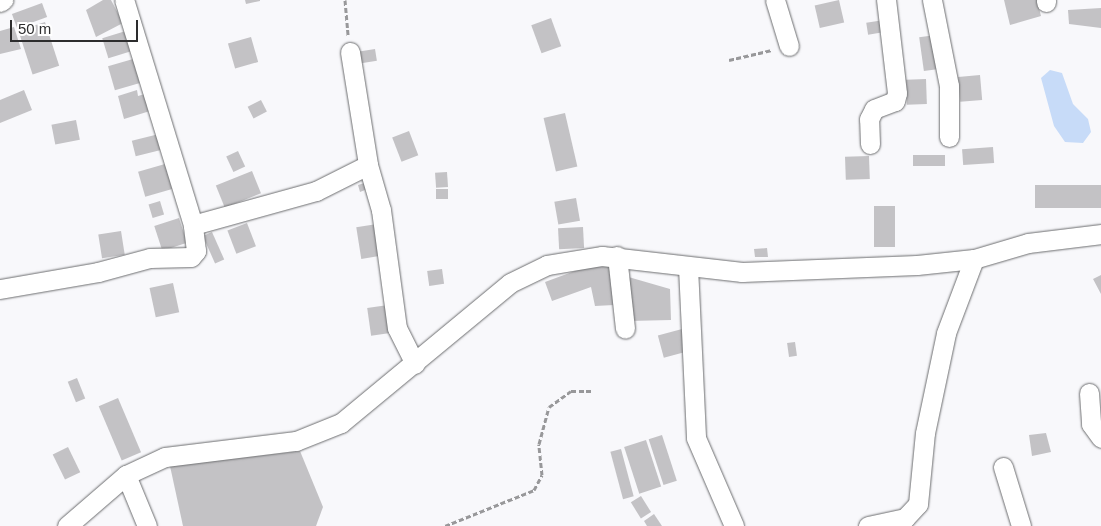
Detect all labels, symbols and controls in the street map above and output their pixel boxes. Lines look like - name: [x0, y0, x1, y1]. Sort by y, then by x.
- scale bar: [12, 10, 140, 42]
- text: 50 m: [18, 20, 51, 37]

